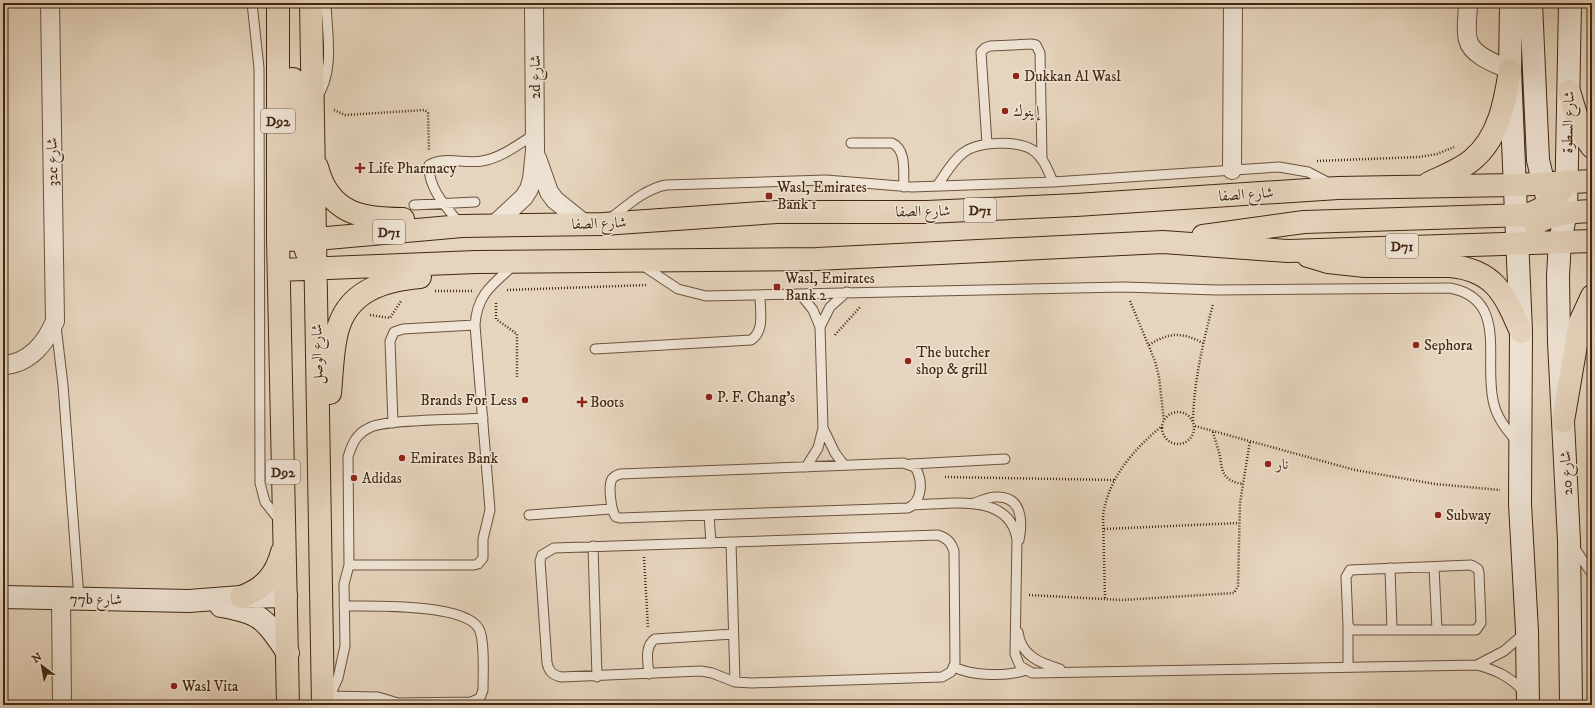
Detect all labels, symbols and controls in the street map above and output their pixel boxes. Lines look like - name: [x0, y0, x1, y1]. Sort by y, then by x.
- street label: 2d شارع: [526, 55, 548, 99]
- place label: Dukkan Al Wasl: [1024, 67, 1121, 86]
- marker: Dukkan Al Wasl: [1011, 71, 1021, 81]
- street label: شارع السطوة: [1558, 90, 1582, 154]
- place label: إينوك: [1013, 102, 1041, 121]
- marker: إينوك: [1000, 106, 1010, 116]
- road number: D92: [261, 109, 295, 133]
- street label: 32c شارع: [43, 137, 65, 186]
- place label: Life Pharmacy: [368, 159, 457, 178]
- marker: Life Pharmacy: [355, 163, 365, 173]
- place label: Wasl, Emirates Bank 1: [776, 178, 867, 214]
- street label: شارع الصفا: [1218, 183, 1274, 209]
- marker: Wasl, Emirates Bank 1: [764, 191, 774, 201]
- road number: D71: [964, 198, 996, 222]
- street label: شارع الصفا: [895, 202, 951, 224]
- street label: شارع الصفا: [571, 213, 627, 237]
- road number: D71: [373, 220, 405, 244]
- road number: D71: [1386, 234, 1418, 258]
- place label: Wasl, Emirates Bank 2: [784, 269, 875, 305]
- marker: Wasl, Emirates Bank 2: [772, 282, 782, 292]
- street label: شارع الوصل: [307, 324, 331, 384]
- place label: Sephora: [1424, 336, 1473, 355]
- marker: Sephora: [1411, 340, 1421, 350]
- place label: The butcher shop & grill: [916, 343, 990, 379]
- marker: The butcher shop & grill: [903, 356, 913, 366]
- place label: P. F. Chang’s: [717, 388, 795, 407]
- place label: Brands For Less: [420, 391, 517, 410]
- marker: P. F. Chang’s: [704, 392, 714, 402]
- place label: Boots: [590, 393, 624, 412]
- marker: Brands For Less: [520, 395, 530, 405]
- marker: Boots: [577, 397, 587, 407]
- place label: Emirates Bank: [410, 449, 499, 468]
- street label: شارع 20: [1556, 450, 1580, 496]
- marker: Emirates Bank: [397, 453, 407, 463]
- place label: نار: [1274, 455, 1288, 474]
- marker: نار: [1263, 459, 1273, 469]
- road number: D92: [266, 460, 300, 484]
- place label: Adidas: [362, 469, 402, 488]
- marker: Adidas: [349, 473, 359, 483]
- place label: Subway: [1446, 506, 1492, 525]
- marker: Subway: [1433, 510, 1443, 520]
- street label: 77b شارع: [70, 590, 122, 612]
- north arrow: [22, 646, 62, 686]
- text: N: [30, 650, 45, 667]
- place label: Wasl Vita: [181, 677, 239, 696]
- marker: Wasl Vita: [169, 681, 179, 691]

